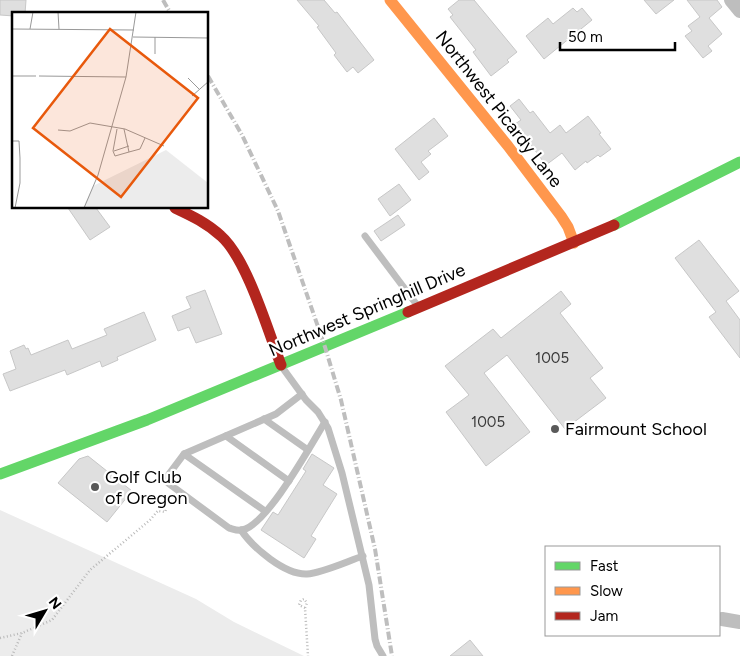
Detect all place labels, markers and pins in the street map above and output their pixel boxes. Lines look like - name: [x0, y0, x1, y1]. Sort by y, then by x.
- place label: Fairmount School: [565, 418, 707, 440]
- marker: Fairmount School: [549, 423, 561, 435]
- place label: Golf Club of Oregon: [105, 466, 187, 509]
- marker: Golf Club of Oregon: [89, 481, 101, 493]

